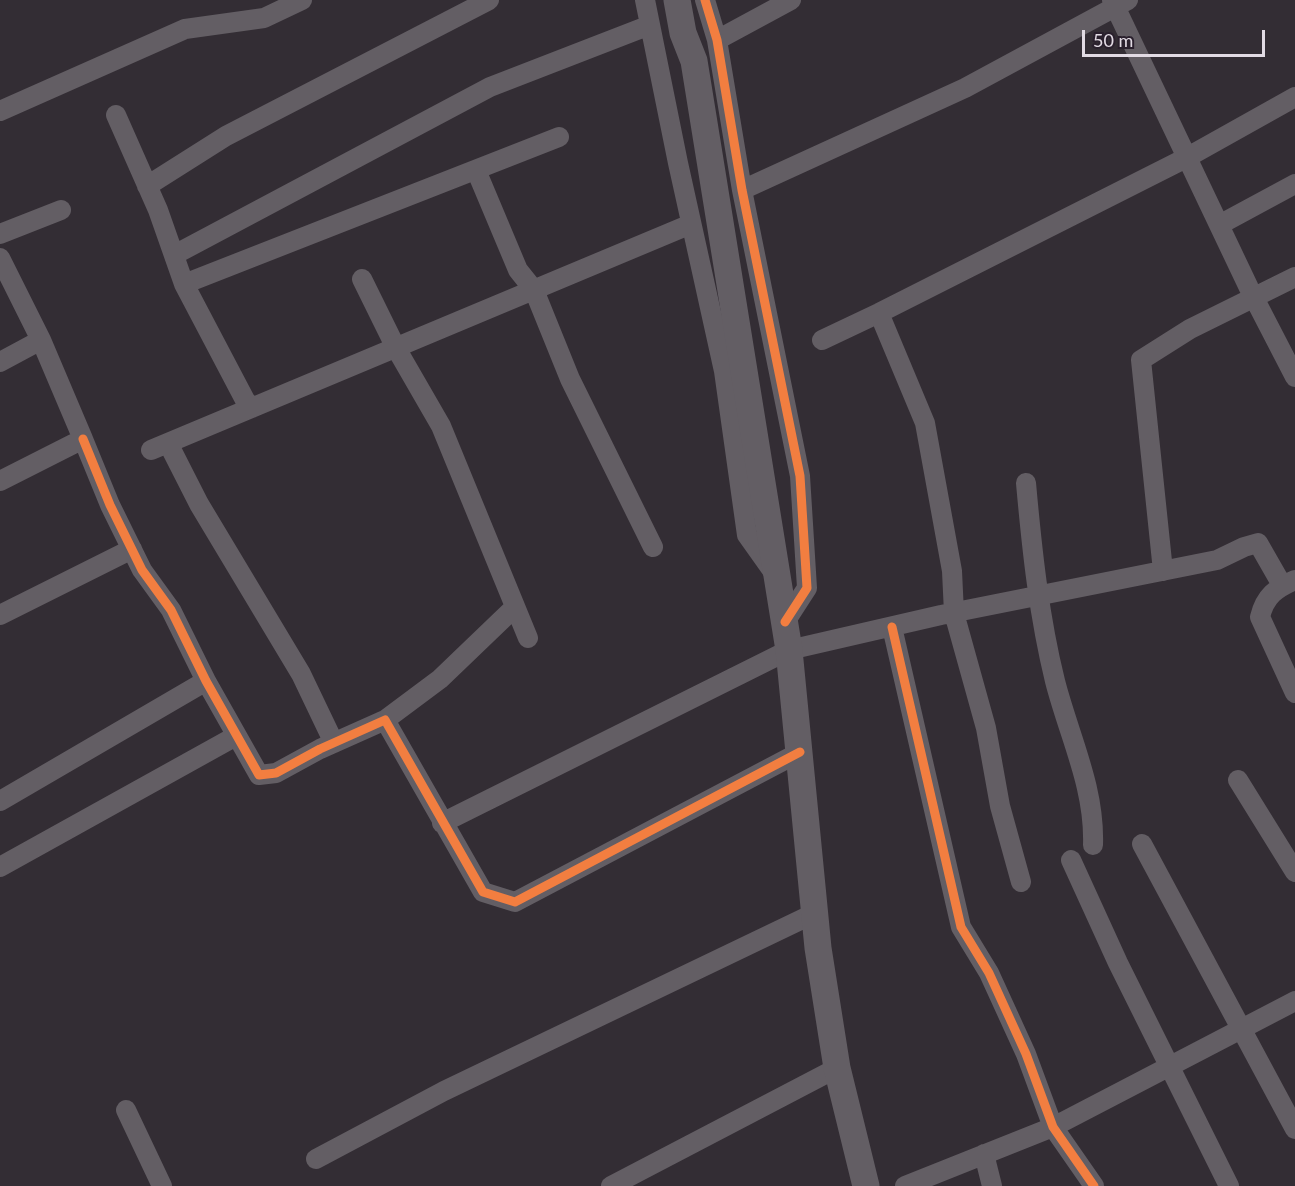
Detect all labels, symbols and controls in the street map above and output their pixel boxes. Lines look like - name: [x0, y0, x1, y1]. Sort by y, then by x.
- scale bar: [1085, 18, 1268, 56]
- text: 50 m: [1093, 29, 1133, 51]

